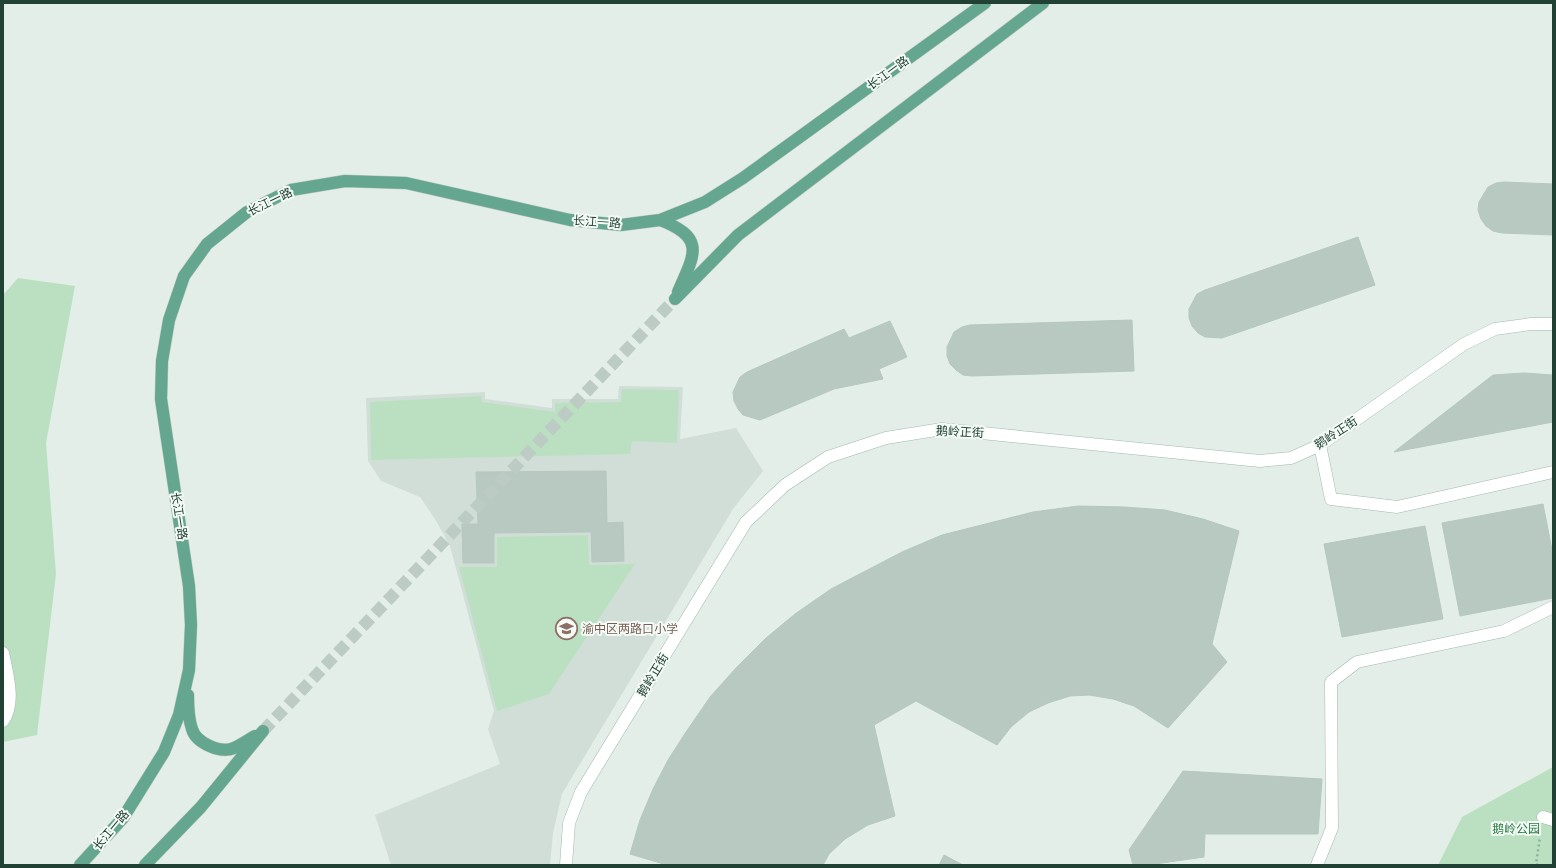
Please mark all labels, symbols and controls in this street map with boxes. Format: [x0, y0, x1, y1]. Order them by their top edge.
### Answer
street label: 长江一路 [864, 53, 912, 93]
street label: 长江一路 [245, 185, 295, 219]
street label: 长江一路 [573, 213, 621, 231]
street label: 鹅岭正街 [1312, 414, 1360, 452]
street label: 鹅岭正街 [936, 424, 984, 440]
street label: 长江一路 [168, 491, 190, 541]
school or university icon: 渝中区两路口小学 [553, 616, 579, 642]
place label: 渝中区两路口小学 [582, 622, 678, 636]
street label: 鹅岭正街 [635, 651, 671, 699]
street label: 长江一路 [90, 807, 132, 853]
park label: 鹅岭公园 [1492, 822, 1540, 836]

